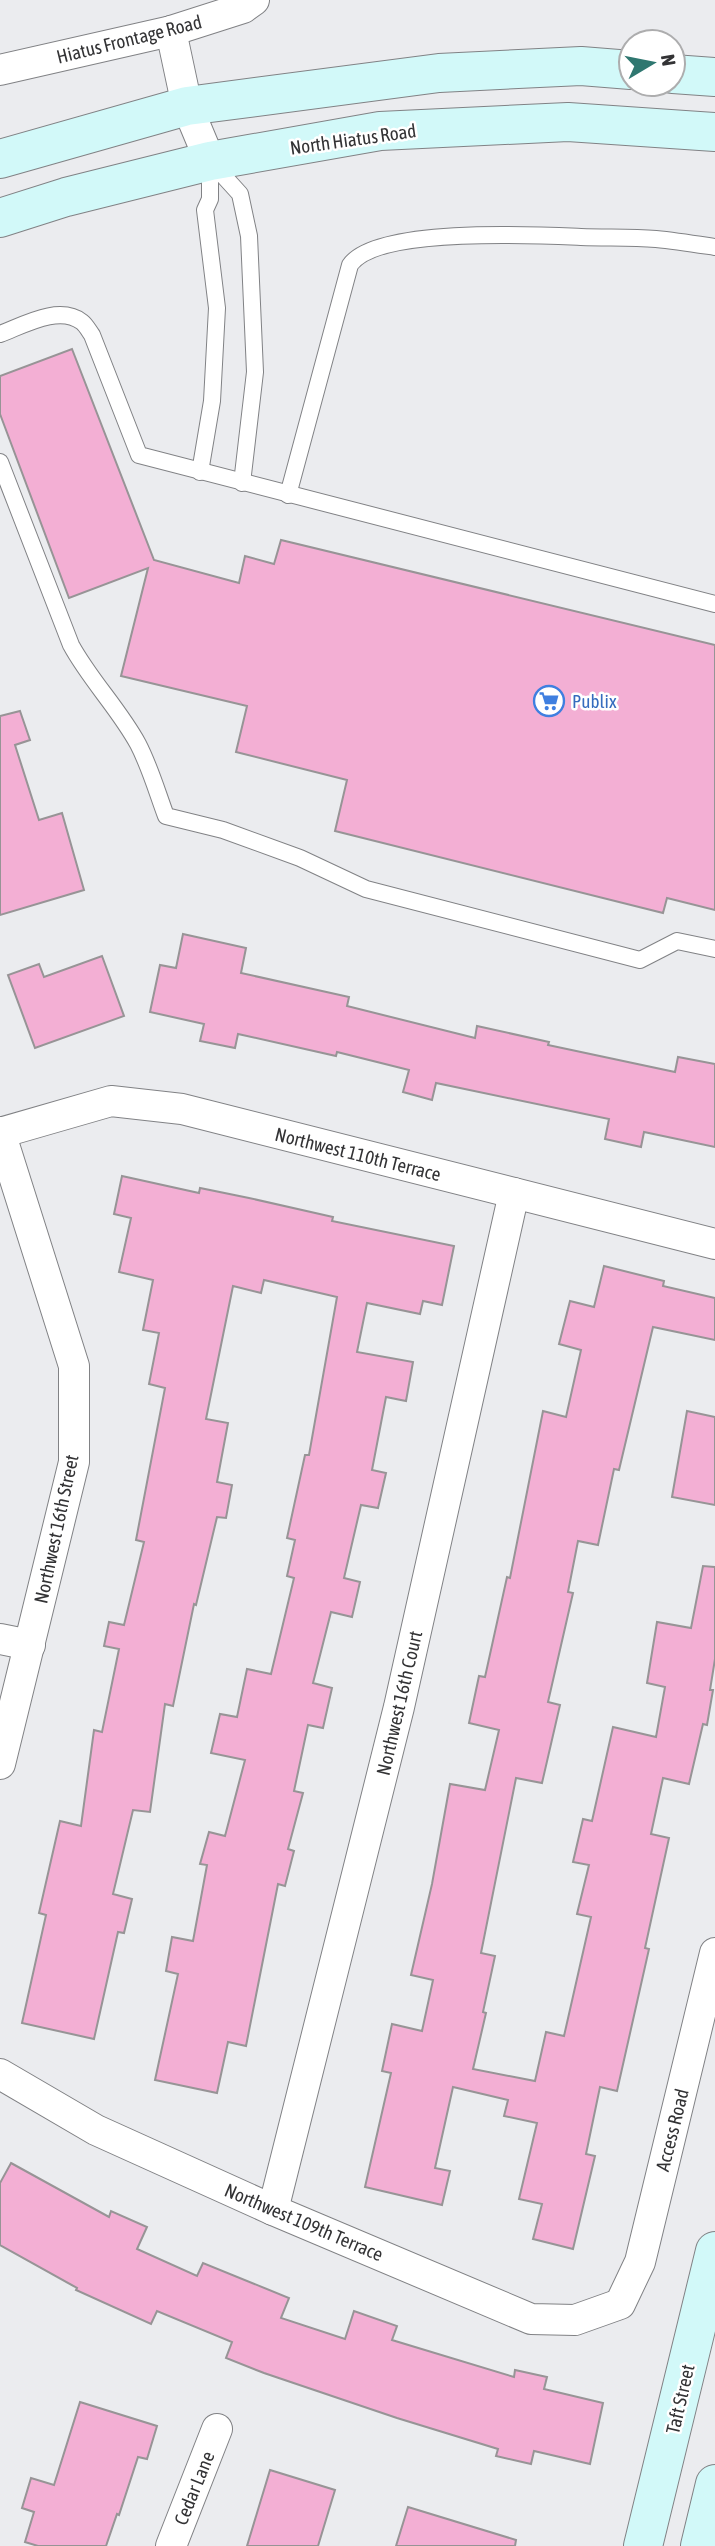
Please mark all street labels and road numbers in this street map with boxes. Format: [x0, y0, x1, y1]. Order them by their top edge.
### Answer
street label: Hiatus Frontage Road [54, 10, 204, 68]
street label: North Hiatus Road [288, 119, 418, 159]
street label: Northwest 110th Terrace [273, 1123, 443, 1185]
street label: Northwest 16th Street [29, 1453, 83, 1605]
street label: Northwest 16th Court [372, 1629, 426, 1777]
street label: Access Road [651, 2086, 693, 2174]
street label: Northwest 109th Terrace [221, 2179, 387, 2265]
street label: Taft Street [661, 2362, 699, 2436]
street label: Cedar Lane [169, 2448, 219, 2528]

